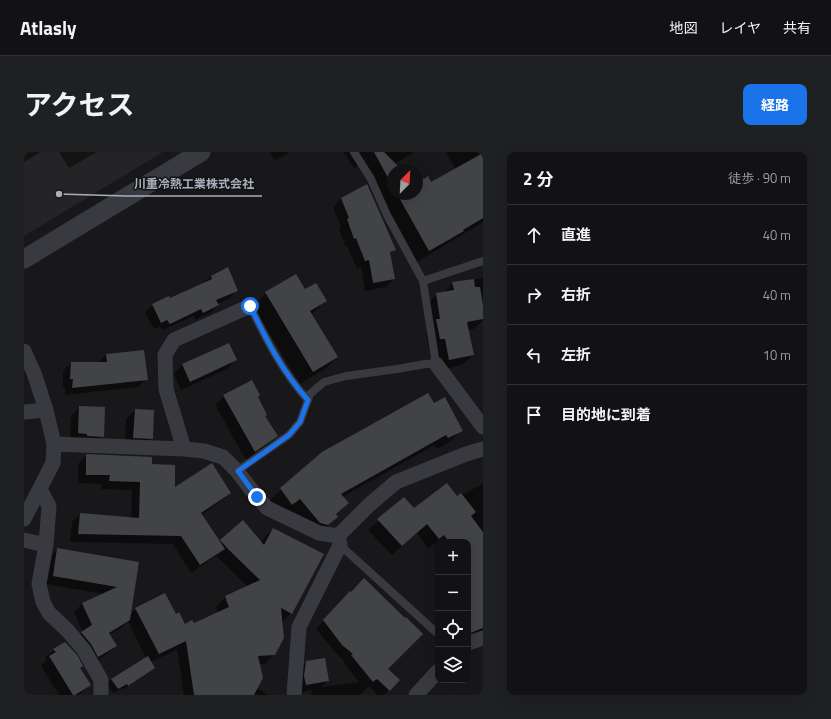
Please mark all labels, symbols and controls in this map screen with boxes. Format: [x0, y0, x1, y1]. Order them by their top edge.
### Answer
text: Atlasly [20, 13, 77, 42]
text: 地図 [669, 17, 697, 38]
text: レイヤ [719, 17, 761, 38]
text: 共有 [783, 17, 811, 38]
text: アクセス [24, 83, 135, 126]
button: 経路 [743, 84, 807, 125]
north arrow [387, 164, 423, 200]
text: 2 分 [523, 166, 553, 192]
text: 徒歩 · 90 m [728, 168, 791, 188]
callout: 川重冷熱工業株式会社 [126, 172, 262, 196]
text: 川重冷熱工業株式会社 [134, 174, 254, 193]
text: 直進 [561, 223, 591, 246]
icon: ahead [523, 224, 545, 246]
text: 40 m [763, 225, 791, 245]
text: 右折 [561, 283, 591, 306]
icon: right [523, 284, 545, 306]
text: 40 m [763, 285, 791, 305]
route start [241, 297, 259, 315]
text: 左折 [561, 343, 591, 366]
icon: left [523, 344, 545, 366]
text: 10 m [763, 345, 791, 365]
text: 目的地に到着 [561, 403, 651, 426]
icon: arrive [523, 404, 545, 426]
route end [248, 488, 266, 506]
map controls [435, 539, 471, 683]
button: + [435, 539, 471, 575]
button: − [435, 575, 471, 611]
button: locate [435, 611, 471, 647]
button: layers [435, 647, 471, 683]

